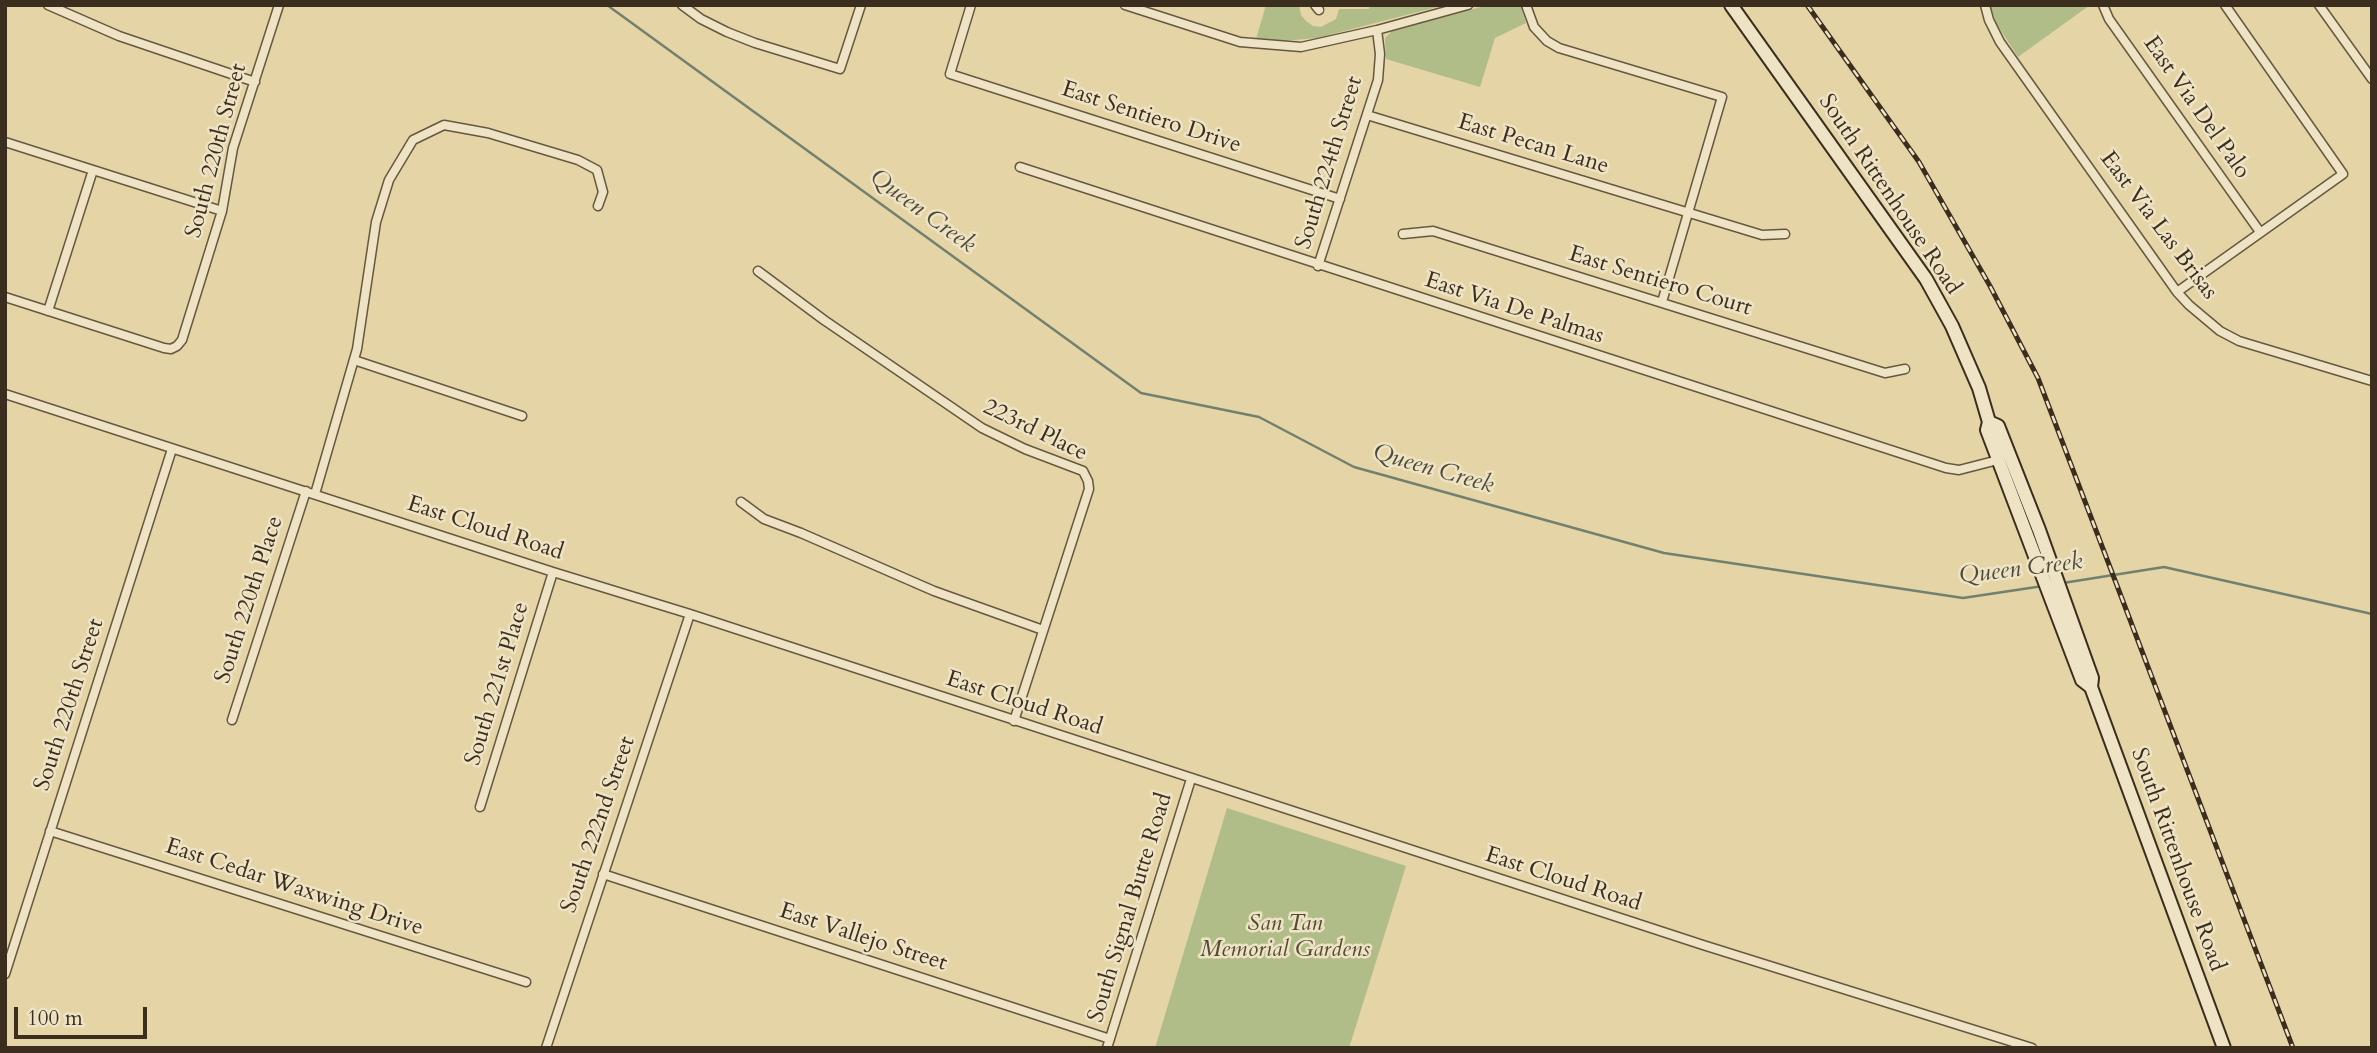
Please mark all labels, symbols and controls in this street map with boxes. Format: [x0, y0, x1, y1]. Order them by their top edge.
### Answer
street label: East Via Del Palo [2137, 31, 2255, 185]
street label: South 220th Street [180, 61, 254, 241]
street label: South 224th Street [1291, 73, 1369, 253]
street label: East Sentiero Drive [1058, 76, 1244, 160]
street label: South Rittenhouse Road [1812, 90, 1966, 300]
street label: East Pecan Lane [1454, 109, 1612, 181]
street label: East Via Las Brisas [2093, 146, 2223, 306]
water label: Queen Creek [863, 164, 981, 260]
street label: East Sentiero Court [1565, 241, 1755, 323]
street label: East Via De Palmas [1421, 267, 1607, 351]
street label: 223rd Place [978, 394, 1092, 468]
water label: Queen Creek [1369, 439, 1497, 501]
street label: East Cloud Road [403, 491, 567, 567]
street label: South 220th Place [210, 513, 290, 687]
water label: Queen Creek [1958, 548, 2084, 592]
street label: South 221st Place [460, 599, 536, 769]
street label: South 220th Street [29, 615, 111, 795]
street label: East Cloud Road [942, 666, 1106, 742]
street label: South 222nd Street [556, 733, 642, 917]
street label: South Rittenhouse Road [2124, 745, 2230, 975]
street label: South Signal Butte Road [1083, 790, 1179, 1026]
street label: East Cedar Waxwing Drive [162, 833, 426, 943]
street label: East Cloud Road [1481, 842, 1645, 918]
street label: East Vallejo Street [776, 898, 950, 978]
park label: San Tan Memorial Gardens [1200, 911, 1370, 965]
scale bar [18, 993, 150, 1038]
text: 100 m [27, 1004, 83, 1033]

